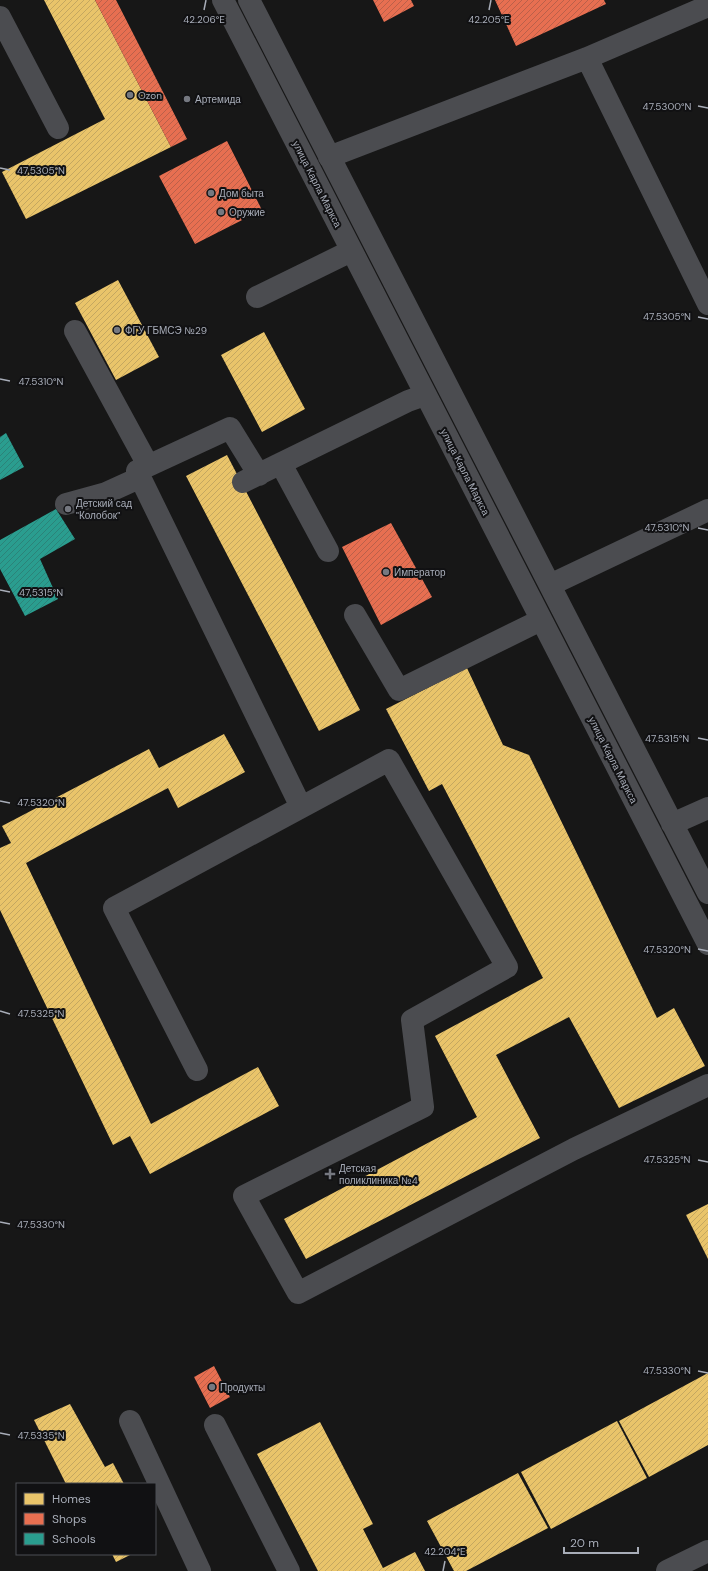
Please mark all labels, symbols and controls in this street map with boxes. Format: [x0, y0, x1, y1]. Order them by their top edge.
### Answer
text: 42.206°E [183, 13, 225, 26]
text: 42.205°E [468, 13, 510, 26]
place label: Ozon [138, 89, 162, 102]
marker: Ozon [125, 90, 135, 100]
place label: Артемида [195, 93, 241, 106]
marker: Артемида [182, 94, 192, 104]
text: 47.5300°N [643, 100, 691, 113]
street label: улица Карла Маркса [290, 139, 345, 230]
text: 47.5305°N [17, 164, 65, 177]
place label: Дом быта [219, 187, 264, 200]
marker: Дом быта [206, 188, 216, 198]
place label: Оружие [229, 206, 266, 219]
marker: Оружие [216, 207, 226, 217]
text: 47.5305°N [643, 310, 691, 323]
place label: ФГУ ГБМСЭ №29 [125, 324, 207, 337]
marker: ФГУ ГБМСЭ №29 [112, 325, 122, 335]
text: 47.5310°N [19, 375, 64, 388]
street label: улица Карла Маркса [438, 427, 493, 518]
place label: Детский сад "Колобок" [76, 497, 132, 522]
marker: Детский сад "Колобок" [63, 504, 73, 514]
text: 47.5310°N [645, 521, 690, 534]
place label: Император [394, 566, 446, 579]
marker: Император [381, 567, 391, 577]
text: 47.5315°N [19, 586, 63, 599]
street label: улица Карла Маркса [586, 715, 641, 806]
text: 47.5315°N [645, 732, 689, 745]
text: 47.5320°N [17, 796, 65, 809]
text: 47.5320°N [643, 943, 691, 956]
text: 47.5325°N [18, 1007, 65, 1020]
text: 47.5325°N [644, 1153, 691, 1166]
place label: Детская поликлиника №4 [339, 1162, 418, 1187]
marker: Детская поликлиника №4 [324, 1168, 336, 1180]
text: 47.5330°N [17, 1218, 65, 1231]
text: 47.5330°N [643, 1364, 691, 1377]
place label: Продукты [220, 1381, 265, 1394]
marker: Продукты [207, 1382, 217, 1392]
text: 47.5335°N [17, 1429, 65, 1442]
legend [16, 1483, 156, 1555]
text: Homes [52, 1491, 91, 1507]
text: Shops [52, 1511, 87, 1527]
scale bar [564, 1529, 638, 1555]
text: Schools [52, 1531, 96, 1547]
text: 20 m [570, 1535, 599, 1551]
text: 42.204°E [424, 1545, 466, 1558]

